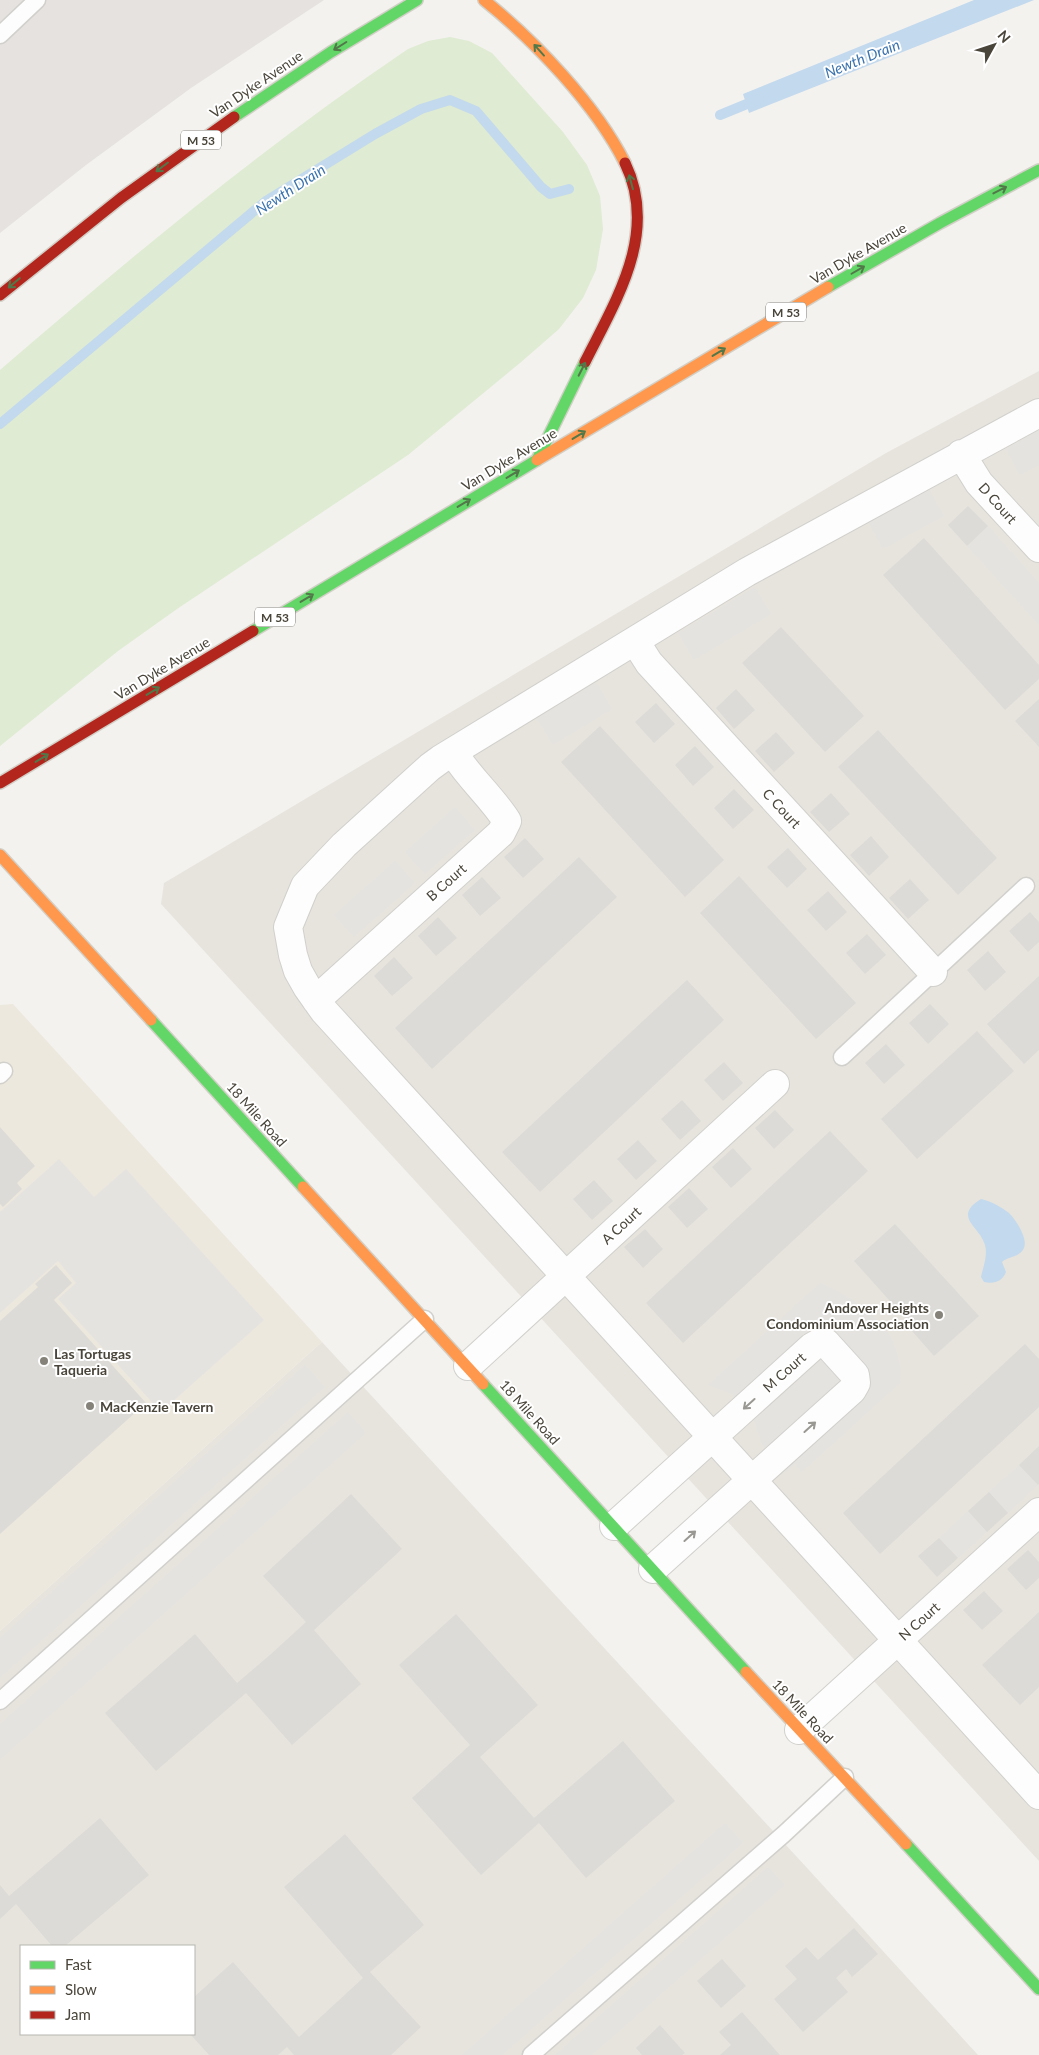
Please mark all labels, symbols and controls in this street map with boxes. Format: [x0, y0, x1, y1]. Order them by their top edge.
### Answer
north arrow [969, 20, 1019, 70]
text: N [994, 27, 1014, 46]
water label: Newth Drain [822, 35, 902, 81]
one-way arrow [333, 41, 347, 51]
one-way arrow [533, 44, 545, 57]
street label: Van Dyke Avenue [206, 47, 306, 121]
road number: M 53 [181, 130, 221, 150]
water label: Newth Drain [252, 160, 328, 218]
one-way arrow [156, 162, 169, 173]
one-way arrow [626, 174, 636, 190]
one-way arrow [992, 185, 1007, 194]
street label: Van Dyke Avenue [807, 219, 909, 287]
one-way arrow [851, 264, 865, 274]
one-way arrow [8, 277, 21, 288]
road number: M 53 [766, 302, 806, 322]
one-way arrow [711, 347, 725, 357]
one-way arrow [577, 362, 587, 377]
street label: Van Dyke Avenue [458, 424, 560, 494]
one-way arrow [571, 430, 586, 440]
one-way arrow [505, 469, 519, 479]
street label: D Court [975, 479, 1021, 527]
one-way arrow [457, 498, 471, 508]
one-way arrow [299, 593, 313, 603]
road number: M 53 [255, 608, 295, 626]
street label: Van Dyke Avenue [111, 633, 213, 703]
one-way arrow [145, 686, 159, 696]
one-way arrow [34, 752, 48, 762]
street label: C Court [759, 785, 805, 831]
street label: B Court [423, 860, 469, 904]
street label: 18 Mile Road [223, 1078, 291, 1150]
street label: A Court [598, 1203, 644, 1247]
place label: Andover Heights Condominium Association [766, 1299, 929, 1332]
marker: Andover Heights Condominium Association [933, 1309, 945, 1321]
place label: Las Tortugas Taqueria [54, 1345, 131, 1378]
street label: M Court [759, 1348, 809, 1396]
marker: Las Tortugas Taqueria [38, 1355, 50, 1367]
street label: 18 Mile Road [496, 1376, 564, 1448]
place label: MacKenzie Tavern [100, 1398, 213, 1415]
one-way arrow [742, 1398, 755, 1410]
marker: MacKenzie Tavern [84, 1400, 96, 1412]
one-way arrow [804, 1422, 817, 1433]
one-way arrow [683, 1530, 696, 1542]
street label: N Court [895, 1598, 943, 1644]
street label: 18 Mile Road [769, 1675, 837, 1747]
legend [20, 1945, 195, 2035]
text: Fast [65, 1955, 92, 1973]
text: Slow [65, 1980, 97, 1998]
text: Jam [65, 2005, 91, 2023]

